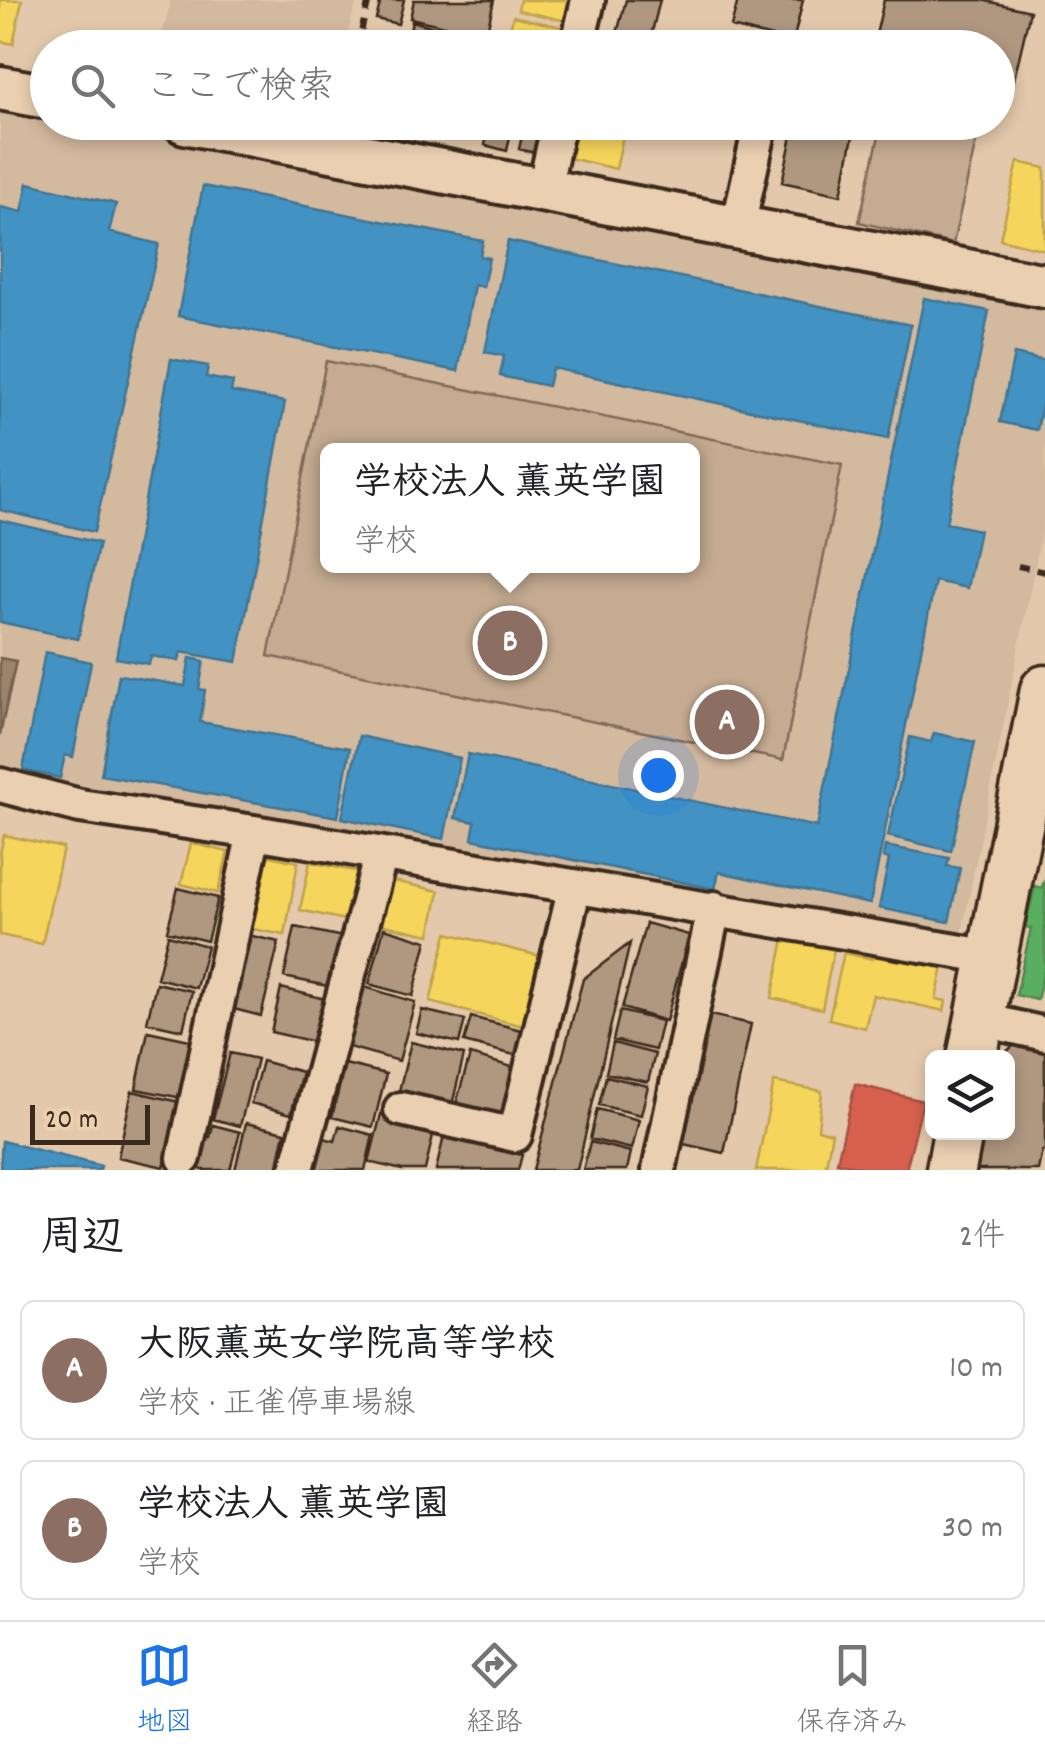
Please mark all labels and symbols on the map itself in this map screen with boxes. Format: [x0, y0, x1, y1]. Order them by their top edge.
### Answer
pin: B [478, 606, 542, 680]
pin: A [694, 684, 760, 760]
your location [633, 750, 684, 801]
scale bar [30, 1100, 150, 1144]

